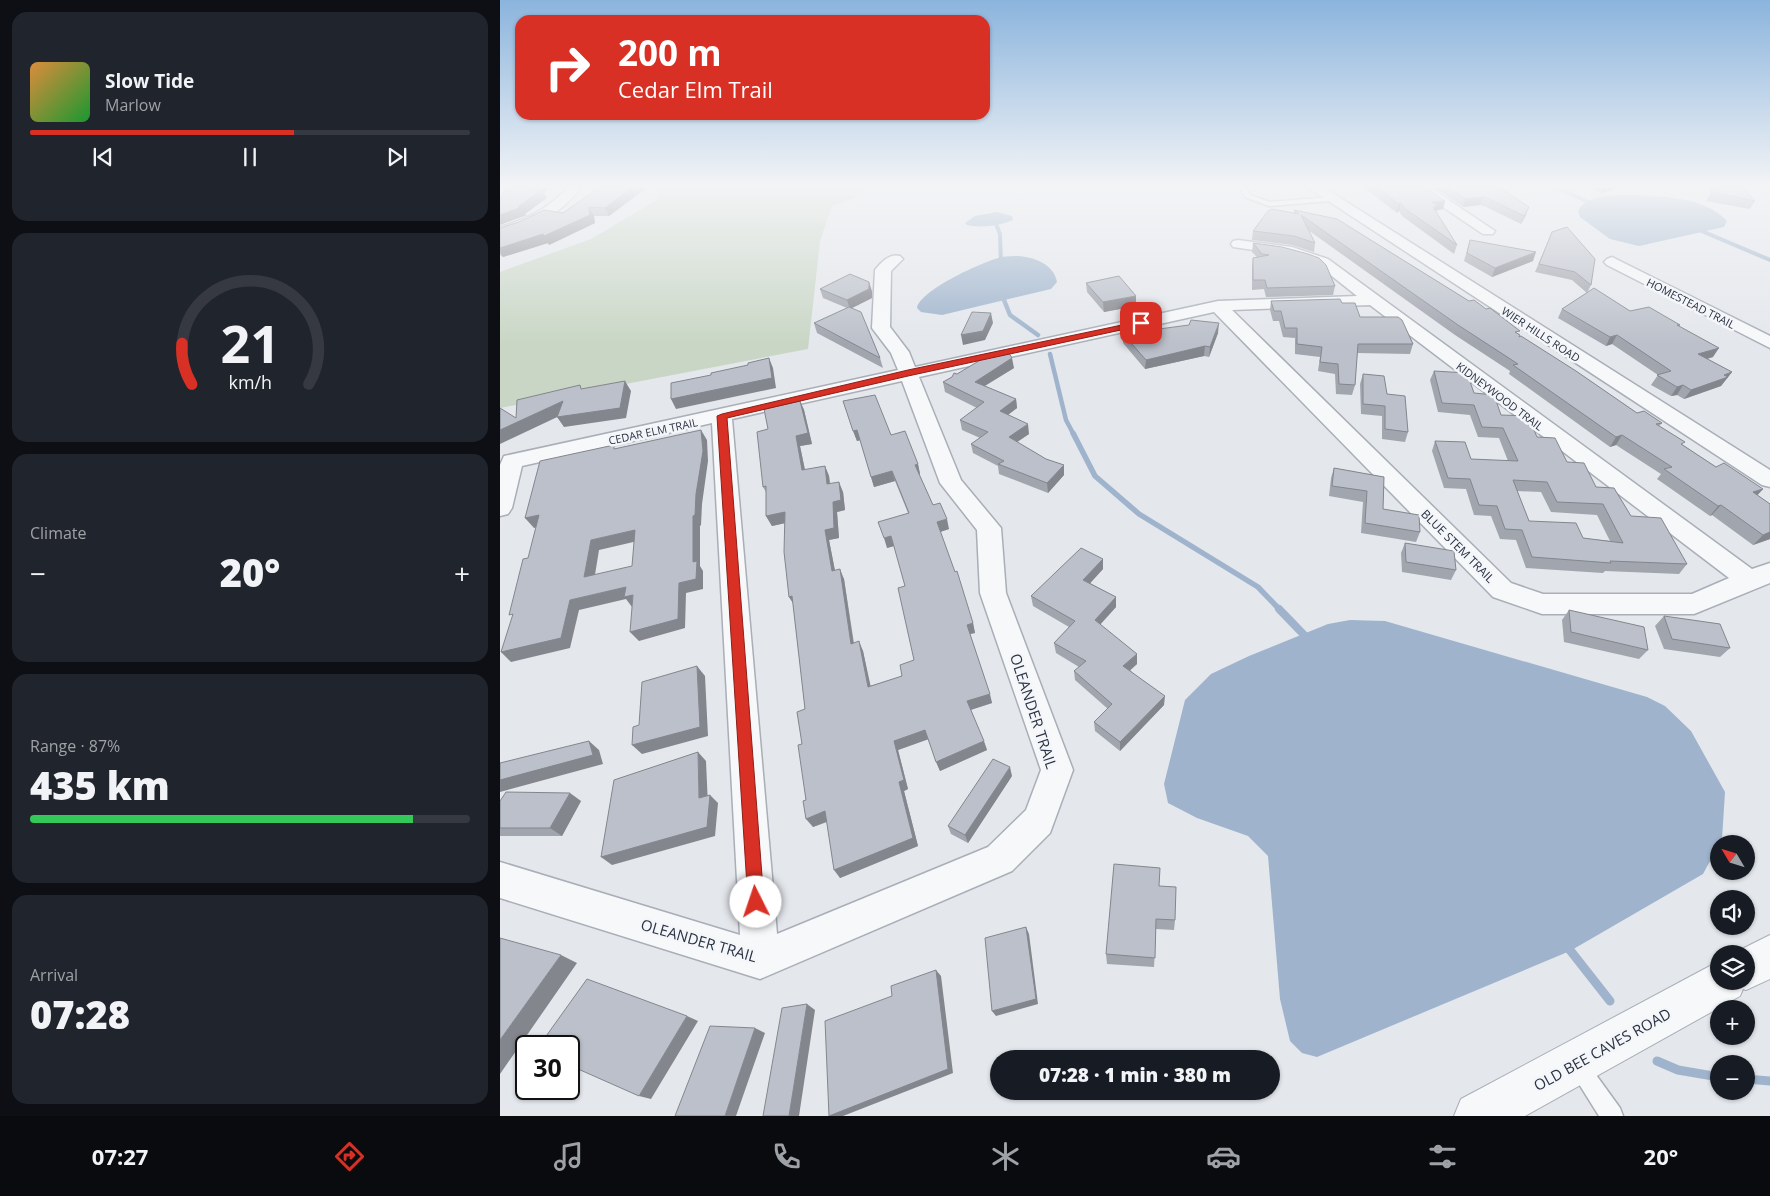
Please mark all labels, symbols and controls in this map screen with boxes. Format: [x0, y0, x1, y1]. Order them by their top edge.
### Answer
text: 200 m [618, 29, 722, 76]
icon: right [535, 35, 600, 100]
text: Slow Tide [105, 68, 194, 94]
text: Cedar Elm Trail [618, 74, 773, 104]
text: Marlow [105, 94, 161, 116]
icon: previous [89, 143, 117, 171]
icon: pause [236, 143, 264, 171]
icon: next [383, 143, 411, 171]
street label: HOMESTEAD TRAIL [1644, 274, 1738, 332]
pin [1120, 302, 1162, 344]
street label: WIER HILLS ROAD [1499, 303, 1583, 365]
text: 21 [220, 307, 280, 378]
icon: arrive [1127, 309, 1155, 337]
street label: KIDNEYWOOD TRAIL [1454, 358, 1547, 434]
text: km/h [228, 370, 272, 394]
street label: CEDAR ELM TRAIL [607, 414, 699, 448]
street label: BLUE STEM TRAIL [1418, 506, 1498, 586]
text: Climate [30, 522, 87, 544]
text: 20° [220, 546, 280, 598]
text: − [30, 554, 46, 592]
text: + [454, 554, 470, 592]
street label: OLEANDER TRAIL [1006, 651, 1062, 771]
text: Range · 87% [30, 735, 120, 757]
text: 435 km [30, 759, 170, 811]
north arrow [1710, 835, 1755, 880]
map controls [1710, 835, 1755, 1100]
position arrow [729, 875, 781, 927]
button: sound [1710, 890, 1755, 935]
street label: OLEANDER TRAIL [639, 914, 760, 966]
button: layers [1710, 945, 1755, 990]
text: Arrival [30, 964, 78, 986]
text: 07:28 [30, 988, 130, 1040]
button: + [1710, 1000, 1755, 1045]
street label: OLD BEE CAVES ROAD [1530, 1003, 1674, 1095]
speed limit sign: 30 [515, 1035, 580, 1100]
button: − [1710, 1055, 1755, 1100]
text: 07:28 · 1 min · 380 m [1039, 1062, 1231, 1088]
icon: directions [332, 1139, 367, 1174]
icon: music [551, 1139, 586, 1174]
icon: phone [769, 1139, 804, 1174]
icon: climate [988, 1139, 1023, 1174]
icon: car [1206, 1139, 1241, 1174]
icon: filters [1425, 1139, 1460, 1174]
text: 07:27 [92, 1141, 148, 1171]
text: 20° [1644, 1141, 1678, 1171]

